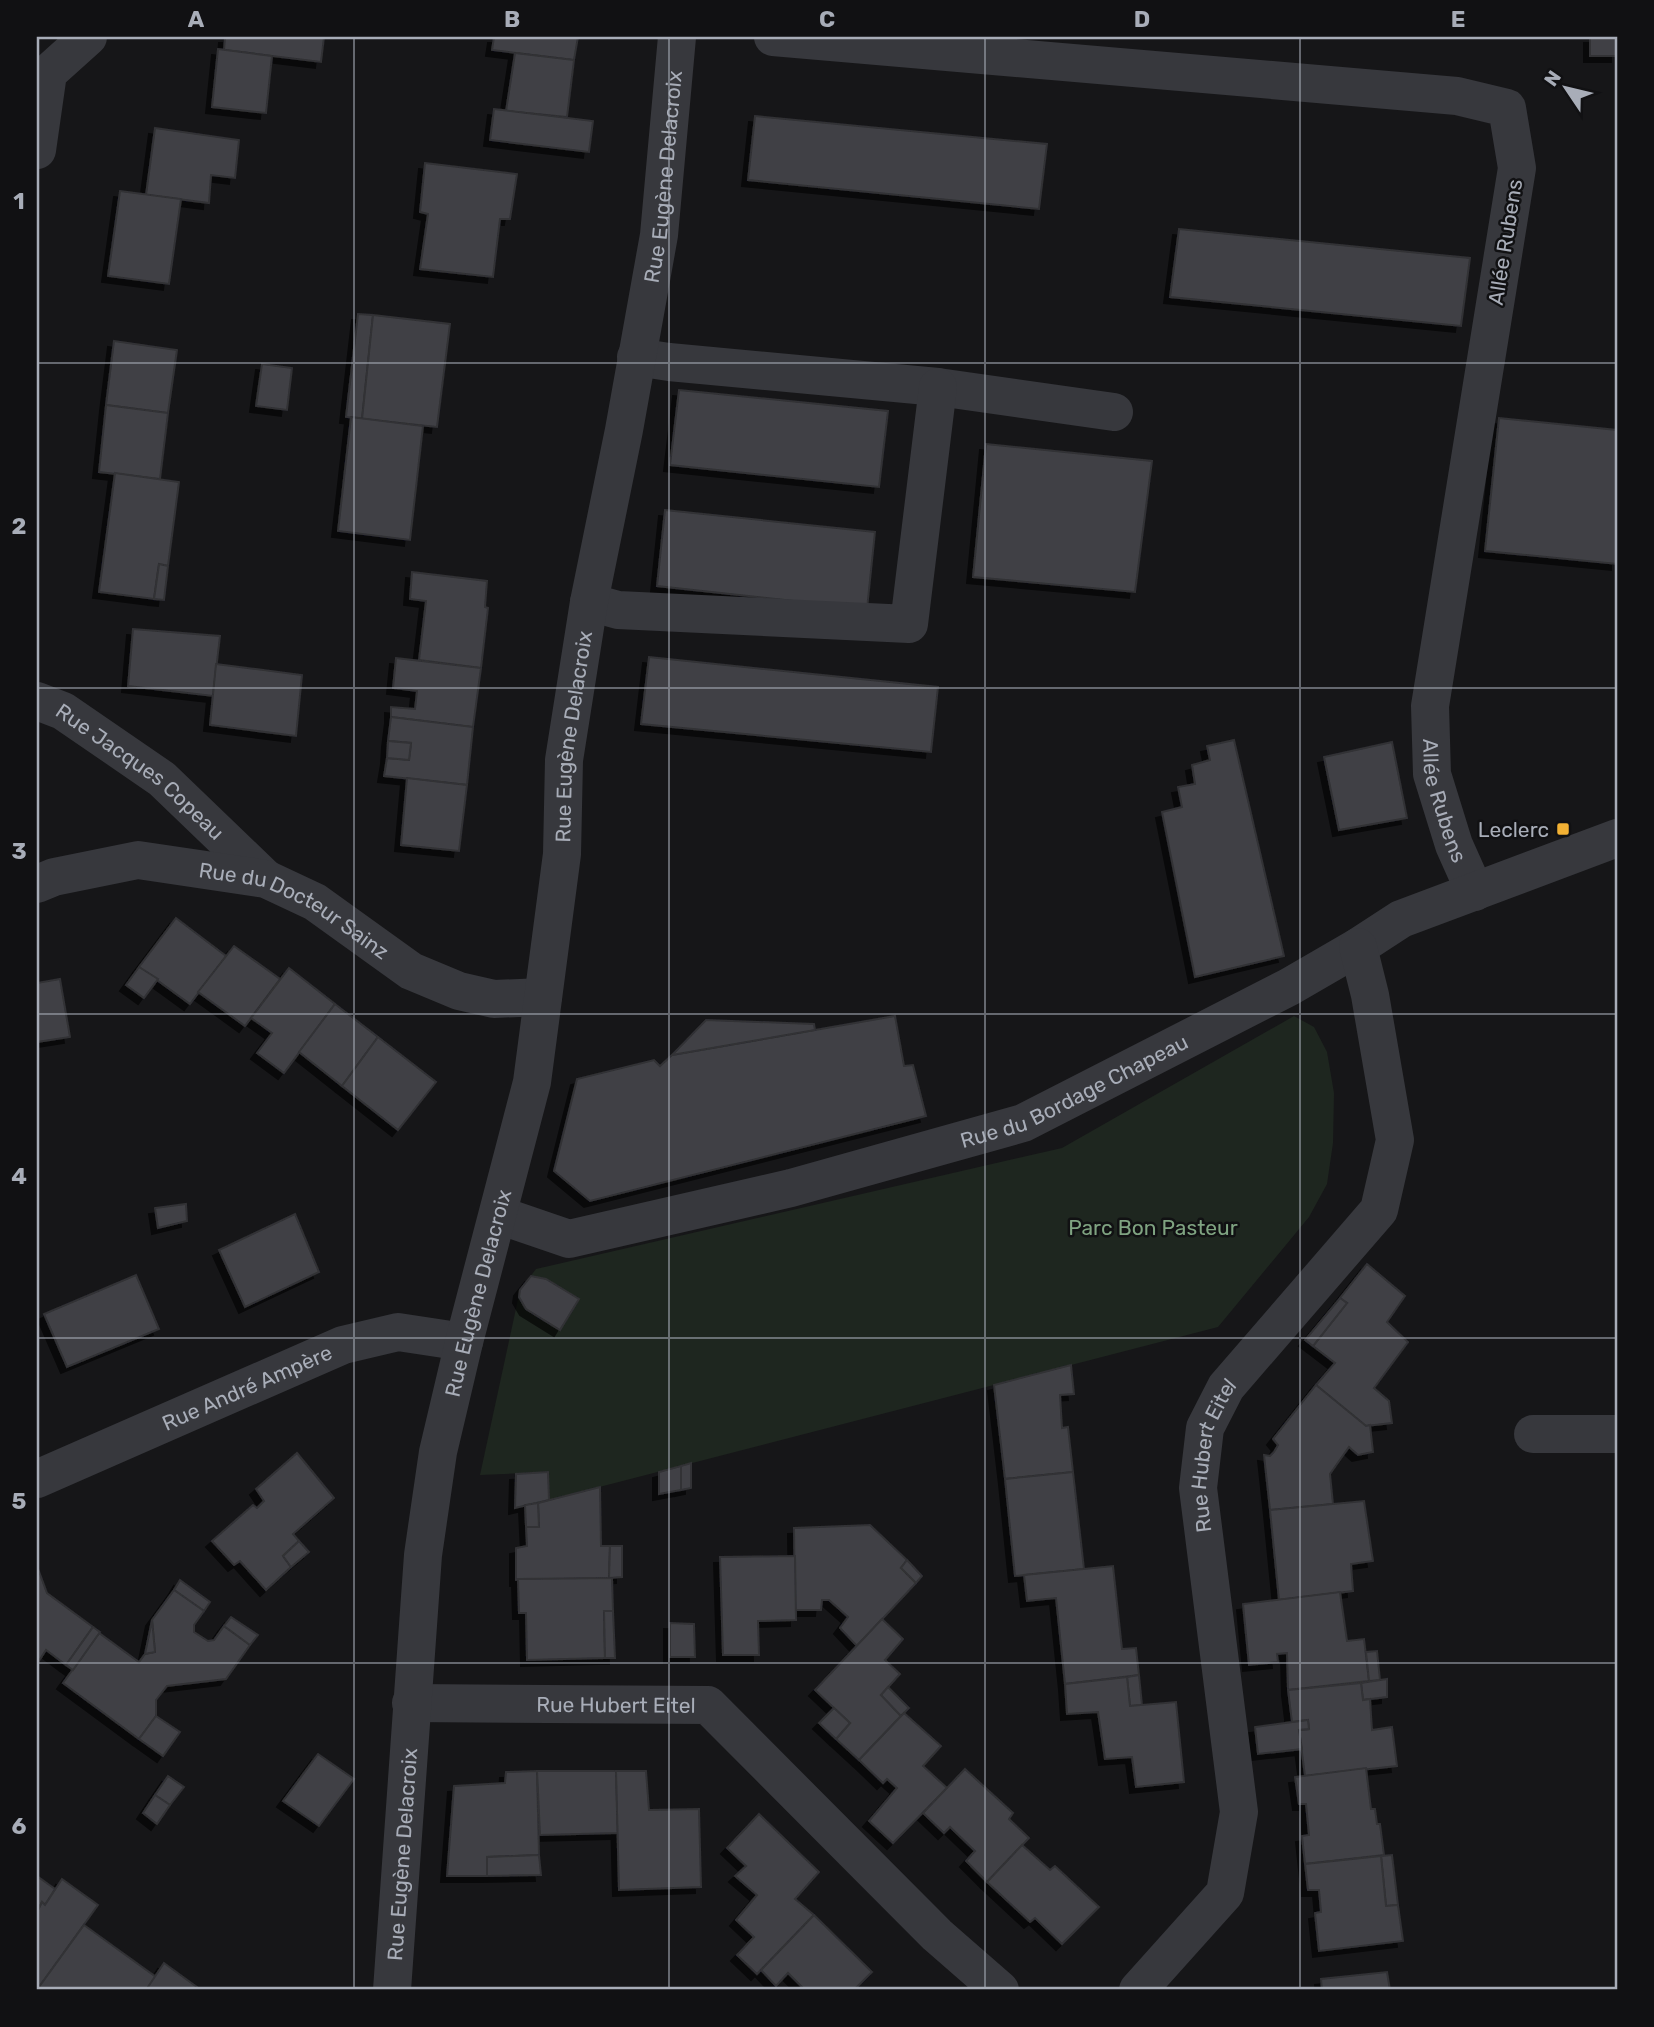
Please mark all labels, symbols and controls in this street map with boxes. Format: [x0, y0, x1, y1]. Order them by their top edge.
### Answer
text: A [188, 5, 205, 33]
text: B [504, 5, 520, 33]
text: C [819, 5, 835, 33]
text: D [1134, 5, 1150, 33]
text: E [1451, 5, 1465, 33]
north arrow [1532, 52, 1602, 122]
text: N [1539, 66, 1566, 91]
street label: Rue Eugène Delacroix [638, 69, 686, 285]
street label: Allée Rubens [1483, 177, 1527, 307]
text: 1 [13, 187, 25, 215]
text: 2 [12, 512, 26, 540]
street label: Rue Eugène Delacroix [550, 629, 597, 843]
street label: Rue Jacques Copeau [51, 698, 230, 845]
street label: Allée Rubens [1418, 738, 1473, 866]
place label: Leclerc [1478, 817, 1549, 842]
marker: Leclerc [1555, 821, 1571, 837]
text: 3 [11, 837, 27, 865]
street label: Rue du Docteur Sainz [197, 857, 394, 964]
street label: Rue du Bordage Chapeau [957, 1028, 1192, 1152]
text: 4 [11, 1162, 27, 1190]
street label: Rue Eugène Delacroix [439, 1186, 516, 1399]
park label: Parc Bon Pasteur [1068, 1215, 1238, 1240]
street label: Rue André Ampère [158, 1339, 336, 1435]
street label: Rue Hubert Eitel [1185, 1373, 1241, 1534]
text: 5 [12, 1487, 27, 1515]
street label: Rue Hubert Eitel [536, 1691, 696, 1717]
street label: Rue Eugène Delacroix [382, 1747, 422, 1962]
text: 6 [12, 1812, 27, 1840]

